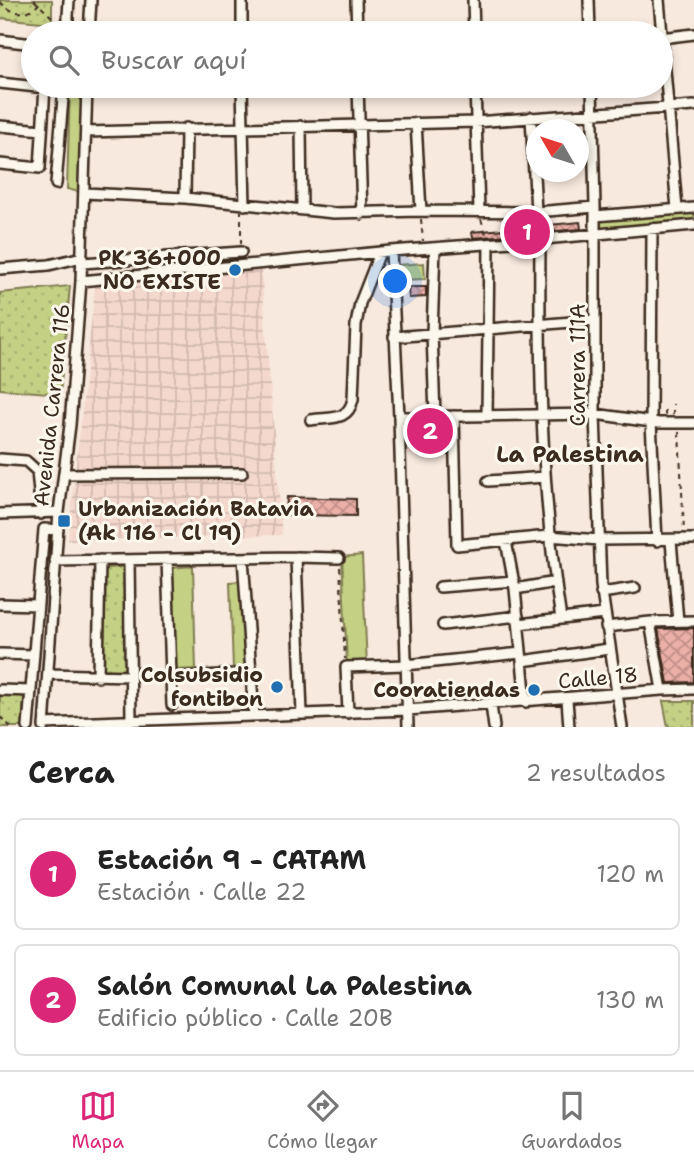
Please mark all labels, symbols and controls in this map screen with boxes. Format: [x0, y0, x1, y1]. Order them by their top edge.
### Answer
search box [21, 21, 673, 98]
icon: search [45, 41, 83, 79]
text: Buscar aquí [101, 42, 247, 77]
north arrow [526, 119, 589, 182]
pin: 1 [504, 206, 550, 258]
place label: PK 36+000 NO EXISTE [98, 244, 221, 296]
marker: PK 36+000 NO EXISTE [227, 262, 243, 278]
your location [378, 264, 412, 298]
street label: Avenida Carrera 116 [27, 302, 77, 508]
street label: Carrera 111A [564, 303, 592, 427]
pin: 2 [407, 405, 453, 457]
district label: La Palestina [496, 439, 644, 469]
place label: Urbanización Batavia (Ak 116 - Cl 19) [78, 495, 314, 547]
marker: Urbanización Batavia (Ak 116 - Cl 19) [56, 513, 72, 529]
place label: Colsubsidio fontibon [141, 661, 263, 713]
street label: Calle 18 [557, 661, 639, 695]
place label: Cooratiendas [373, 676, 520, 704]
marker: Colsubsidio fontibon [269, 679, 285, 695]
marker: Cooratiendas [526, 682, 542, 698]
text: Cerca [28, 752, 115, 793]
text: 2 resultados [526, 758, 666, 788]
text: Estación 9 - CATAM [97, 842, 366, 877]
text: 1 [48, 859, 58, 889]
text: 120 m [596, 859, 664, 889]
text: Estación · Calle 22 [97, 877, 306, 907]
text: Salón Comunal La Palestina [97, 968, 472, 1003]
text: 2 [45, 985, 61, 1015]
text: 130 m [596, 985, 664, 1015]
text: Edificio público · Calle 20B [97, 1003, 393, 1033]
tab: Mapa [72, 1087, 124, 1154]
tab: Cómo llegar [267, 1087, 378, 1154]
tab: Guardados [521, 1087, 622, 1154]

